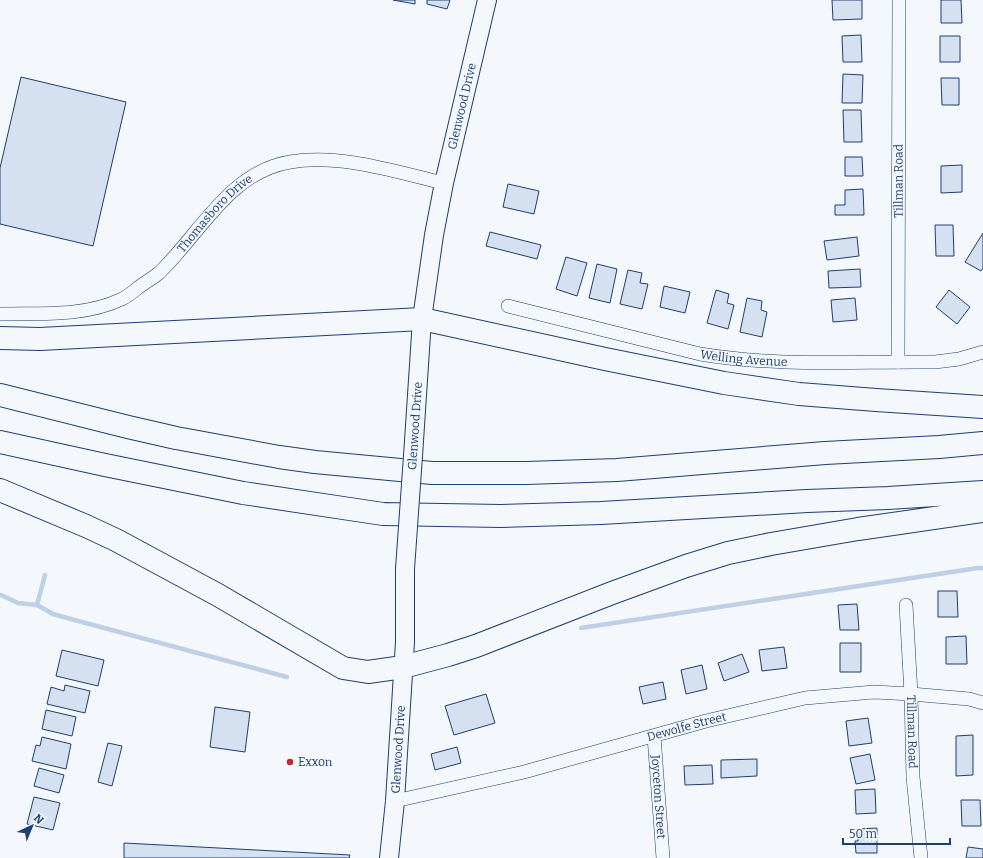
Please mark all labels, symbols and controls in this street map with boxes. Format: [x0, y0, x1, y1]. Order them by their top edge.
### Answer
street label: Glenwood Drive [445, 62, 479, 151]
street label: Tillman Road [891, 144, 906, 218]
street label: Thomasboro Drive [174, 171, 255, 255]
street label: Welling Avenue [699, 347, 788, 369]
street label: Glenwood Drive [405, 381, 425, 471]
street label: Tillman Road [904, 695, 920, 769]
street label: Glenwood Drive [388, 705, 408, 794]
street label: Dewolfe Street [645, 709, 728, 744]
street label: Joyceton Street [648, 753, 669, 840]
place label: Exxon [298, 755, 333, 769]
marker: Exxon [285, 757, 295, 767]
north arrow [12, 806, 52, 846]
text: N [31, 812, 47, 827]
scale bar [843, 820, 950, 846]
text: 50 m [849, 827, 878, 841]

